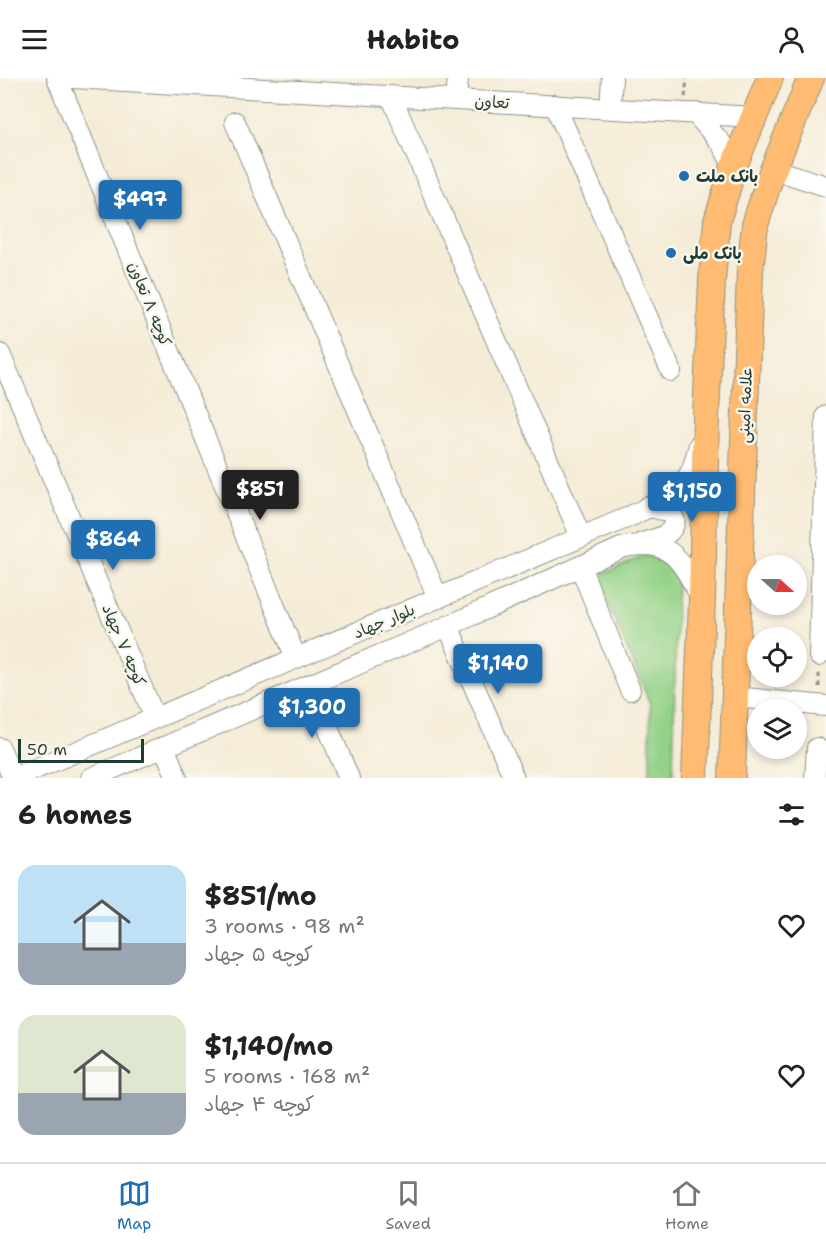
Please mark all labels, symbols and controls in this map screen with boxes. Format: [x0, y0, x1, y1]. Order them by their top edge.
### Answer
text: Habito [366, 21, 460, 58]
icon: menu [18, 23, 51, 56]
icon: person [775, 23, 808, 56]
street label: تعاون [474, 91, 510, 113]
place label: بانک ملت [696, 166, 758, 187]
marker: بانک ملت [677, 169, 691, 183]
pin: $497 [104, 180, 176, 231]
text: $497 [113, 186, 167, 212]
place label: بانک ملی [683, 243, 742, 264]
marker: بانک ملی [664, 246, 678, 260]
street label: کوچه ۸ تعاون [123, 258, 177, 350]
street label: علامه امینی [733, 366, 757, 444]
pin: $851 [224, 470, 296, 521]
pin: $1,150 [643, 472, 741, 523]
text: $851 [236, 476, 284, 502]
text: $1,150 [662, 478, 722, 504]
pin: $864 [77, 520, 149, 571]
text: $864 [85, 526, 141, 552]
north arrow [747, 555, 807, 615]
map controls [747, 555, 807, 759]
street label: بلوار جهاد [350, 599, 418, 643]
street label: کوچه ۷ جهاد [97, 601, 151, 689]
button: locate [747, 627, 807, 687]
pin: $1,140 [449, 644, 547, 695]
text: $1,140 [467, 650, 529, 676]
pin: $1,300 [263, 688, 361, 739]
text: $1,300 [278, 694, 346, 720]
button: layers [747, 699, 807, 759]
scale bar [18, 736, 144, 764]
text: 50 m [27, 739, 67, 760]
text: 6 homes [18, 797, 132, 832]
icon: filters [775, 798, 808, 831]
text: $851/mo [204, 878, 317, 913]
icon: home [66, 889, 138, 961]
icon: heart [775, 909, 808, 942]
text: 3 rooms · 98 m² [204, 913, 365, 939]
text: کوچه ۵ جهاد [204, 941, 313, 967]
text: $1,140/mo [204, 1028, 333, 1063]
icon: home [66, 1039, 138, 1111]
icon: heart [775, 1059, 808, 1092]
text: 5 rooms · 168 m² [204, 1063, 370, 1089]
text: کوچه ۴ جهاد [204, 1091, 314, 1117]
tab: Map [117, 1177, 151, 1234]
tab: Saved [385, 1177, 431, 1234]
tab: Home [665, 1177, 709, 1234]

